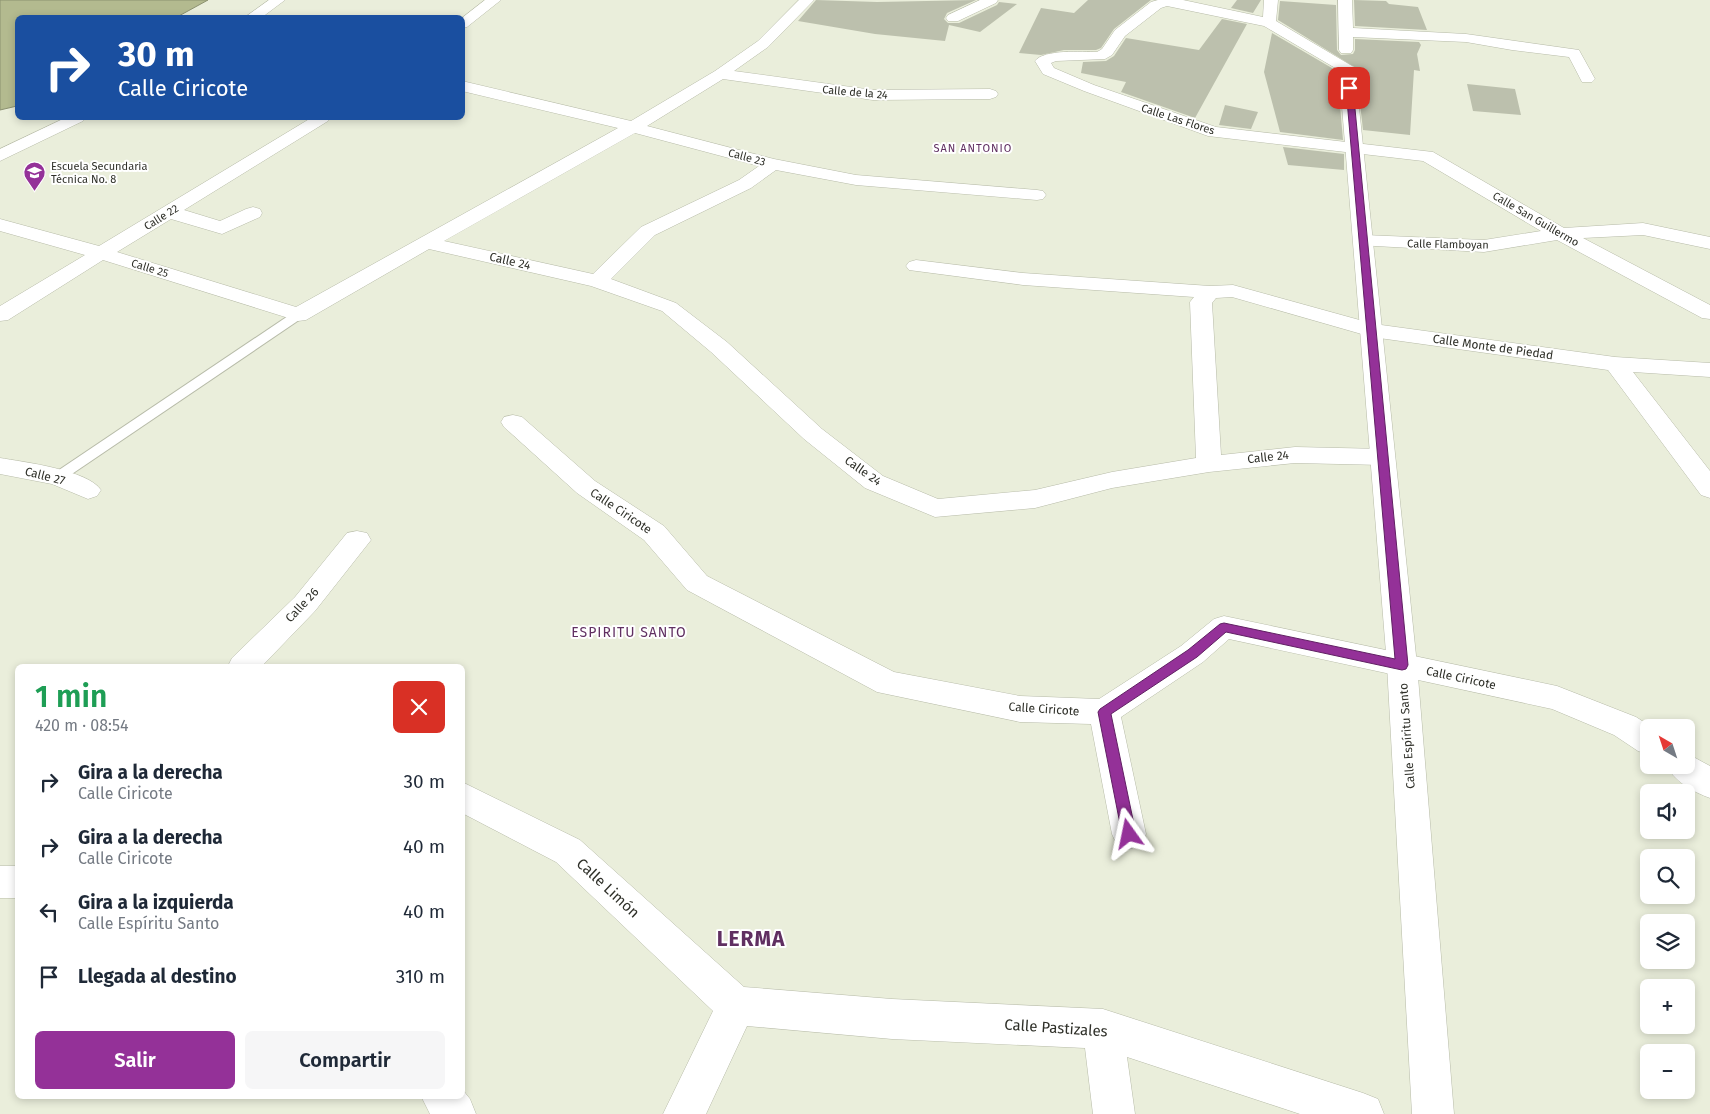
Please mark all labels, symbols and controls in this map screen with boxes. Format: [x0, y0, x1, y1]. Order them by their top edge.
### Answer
text: 30 m [118, 33, 195, 75]
icon: right [35, 35, 100, 100]
pin [1328, 67, 1370, 109]
icon: arrive [1335, 74, 1363, 102]
text: Calle Ciricote [118, 75, 248, 102]
street label: Calle de la 24 [822, 83, 888, 102]
street label: Calle Las Flores [1139, 101, 1216, 137]
district label: SAN ANTONIO [934, 142, 1012, 155]
street label: Calle 23 [727, 146, 767, 169]
school or university icon: Escuela Secundaria Técnica No. 8 [23, 160, 47, 191]
place label: Escuela Secundaria Técnica No. 8 [51, 160, 147, 186]
street label: Calle San Guillermo [1490, 189, 1581, 249]
street label: Calle 22 [142, 202, 181, 233]
street label: Calle Flamboyan [1407, 237, 1489, 252]
street label: Calle 24 [488, 249, 532, 273]
street label: Calle 25 [130, 257, 170, 280]
street label: Calle Monte de Piedad [1432, 332, 1554, 362]
street label: Calle 24 [1247, 448, 1290, 466]
street label: Calle 24 [842, 453, 885, 489]
street label: Calle 27 [23, 464, 67, 488]
street label: Calle Ciricote [588, 485, 654, 537]
street label: Calle 26 [283, 585, 321, 625]
district label: ESPIRITU SANTO [571, 624, 687, 641]
street label: Calle Ciricote [1425, 664, 1497, 692]
text: 1 min [35, 679, 107, 715]
button: close [393, 681, 445, 733]
street label: Calle Espíritu Santo [1396, 683, 1418, 789]
street label: Calle Ciricote [1008, 700, 1080, 718]
text: 420 m · 08:54 [35, 716, 129, 735]
north arrow [1640, 719, 1695, 774]
map controls [1640, 719, 1695, 1099]
text: Gira a la derecha [78, 761, 223, 784]
icon: right [35, 768, 63, 796]
text: 30 m [404, 770, 445, 793]
text: Calle Ciricote [78, 784, 173, 803]
button: sound [1640, 784, 1695, 839]
position arrow [1102, 807, 1154, 859]
text: Gira a la derecha [78, 826, 223, 849]
icon: right [35, 833, 63, 861]
text: 40 m [403, 835, 445, 858]
text: Calle Ciricote [78, 849, 173, 868]
button: search [1640, 849, 1695, 904]
street label: Calle Limón [573, 854, 643, 922]
text: Gira a la izquierda [78, 891, 234, 914]
icon: left [35, 898, 63, 926]
text: 40 m [403, 900, 445, 923]
text: Calle Espíritu Santo [78, 914, 219, 933]
button: layers [1640, 914, 1695, 969]
district label: LERMA [717, 926, 785, 952]
icon: arrive [35, 963, 63, 991]
text: Llegada al destino [78, 965, 237, 988]
text: 310 m [396, 965, 445, 988]
button: + [1640, 979, 1695, 1034]
street label: Calle Pastizales [1004, 1015, 1108, 1041]
button: Salir [35, 1031, 235, 1089]
button: Compartir [245, 1031, 445, 1089]
button: − [1640, 1044, 1695, 1099]

